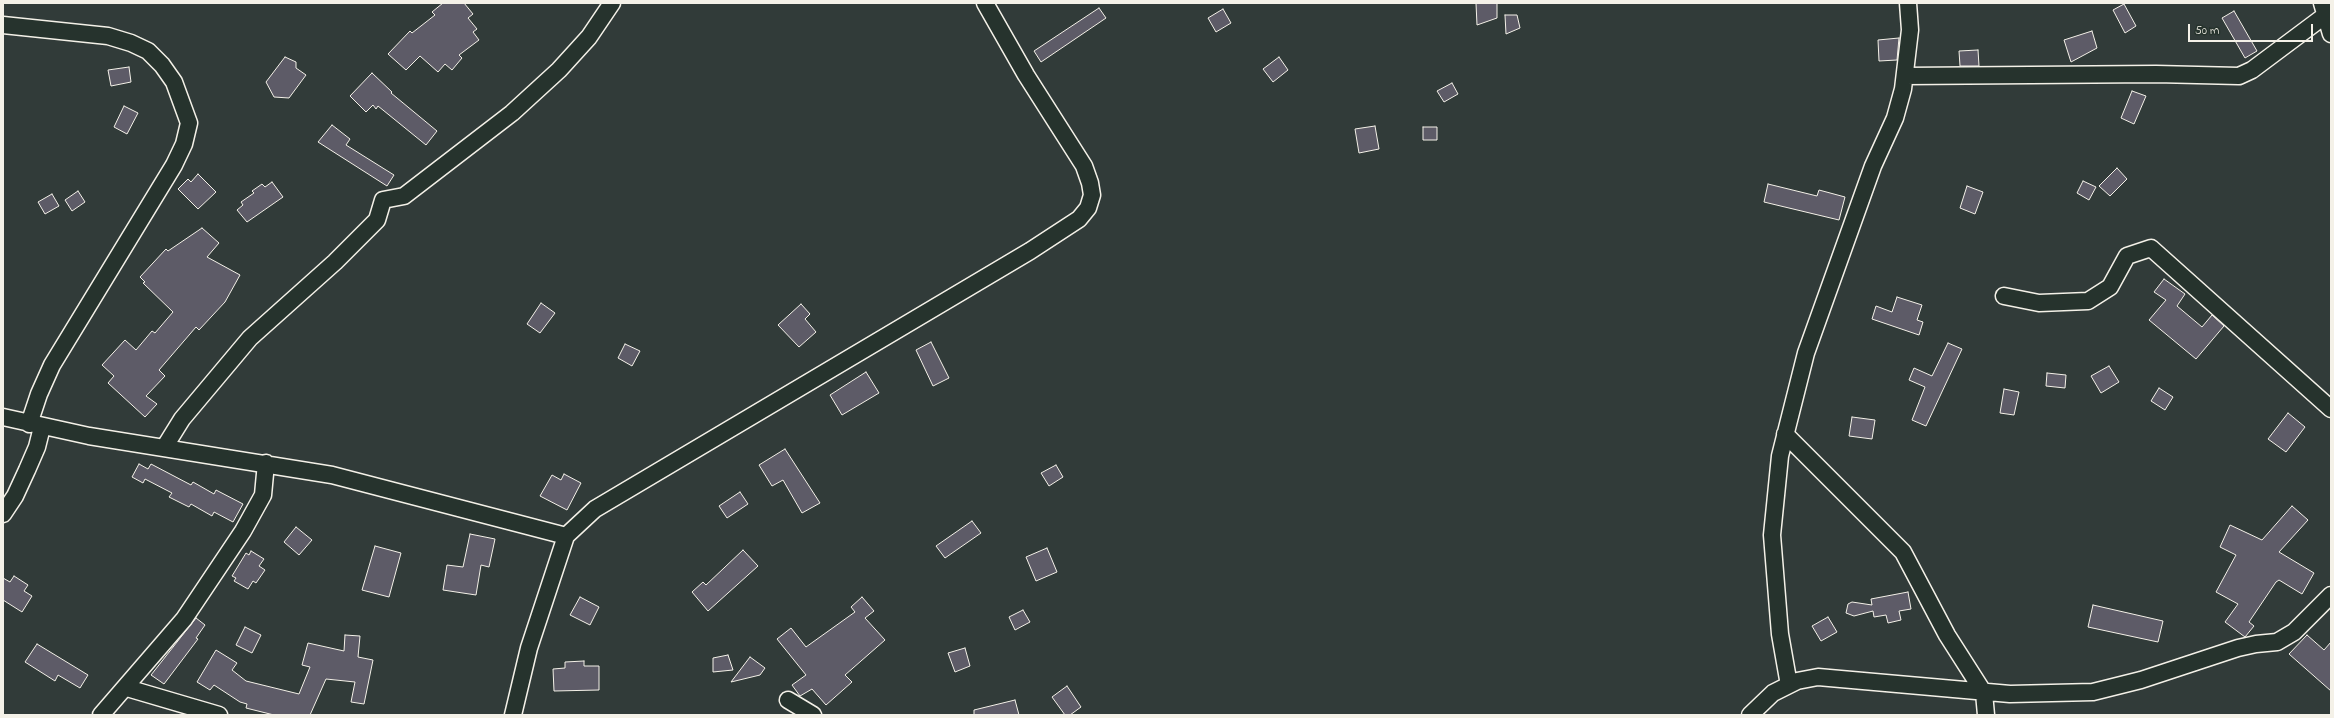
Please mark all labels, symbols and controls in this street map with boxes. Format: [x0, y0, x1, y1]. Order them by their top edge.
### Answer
scale bar [2190, 16, 2315, 42]
text: 50 m [2195, 22, 2219, 40]

